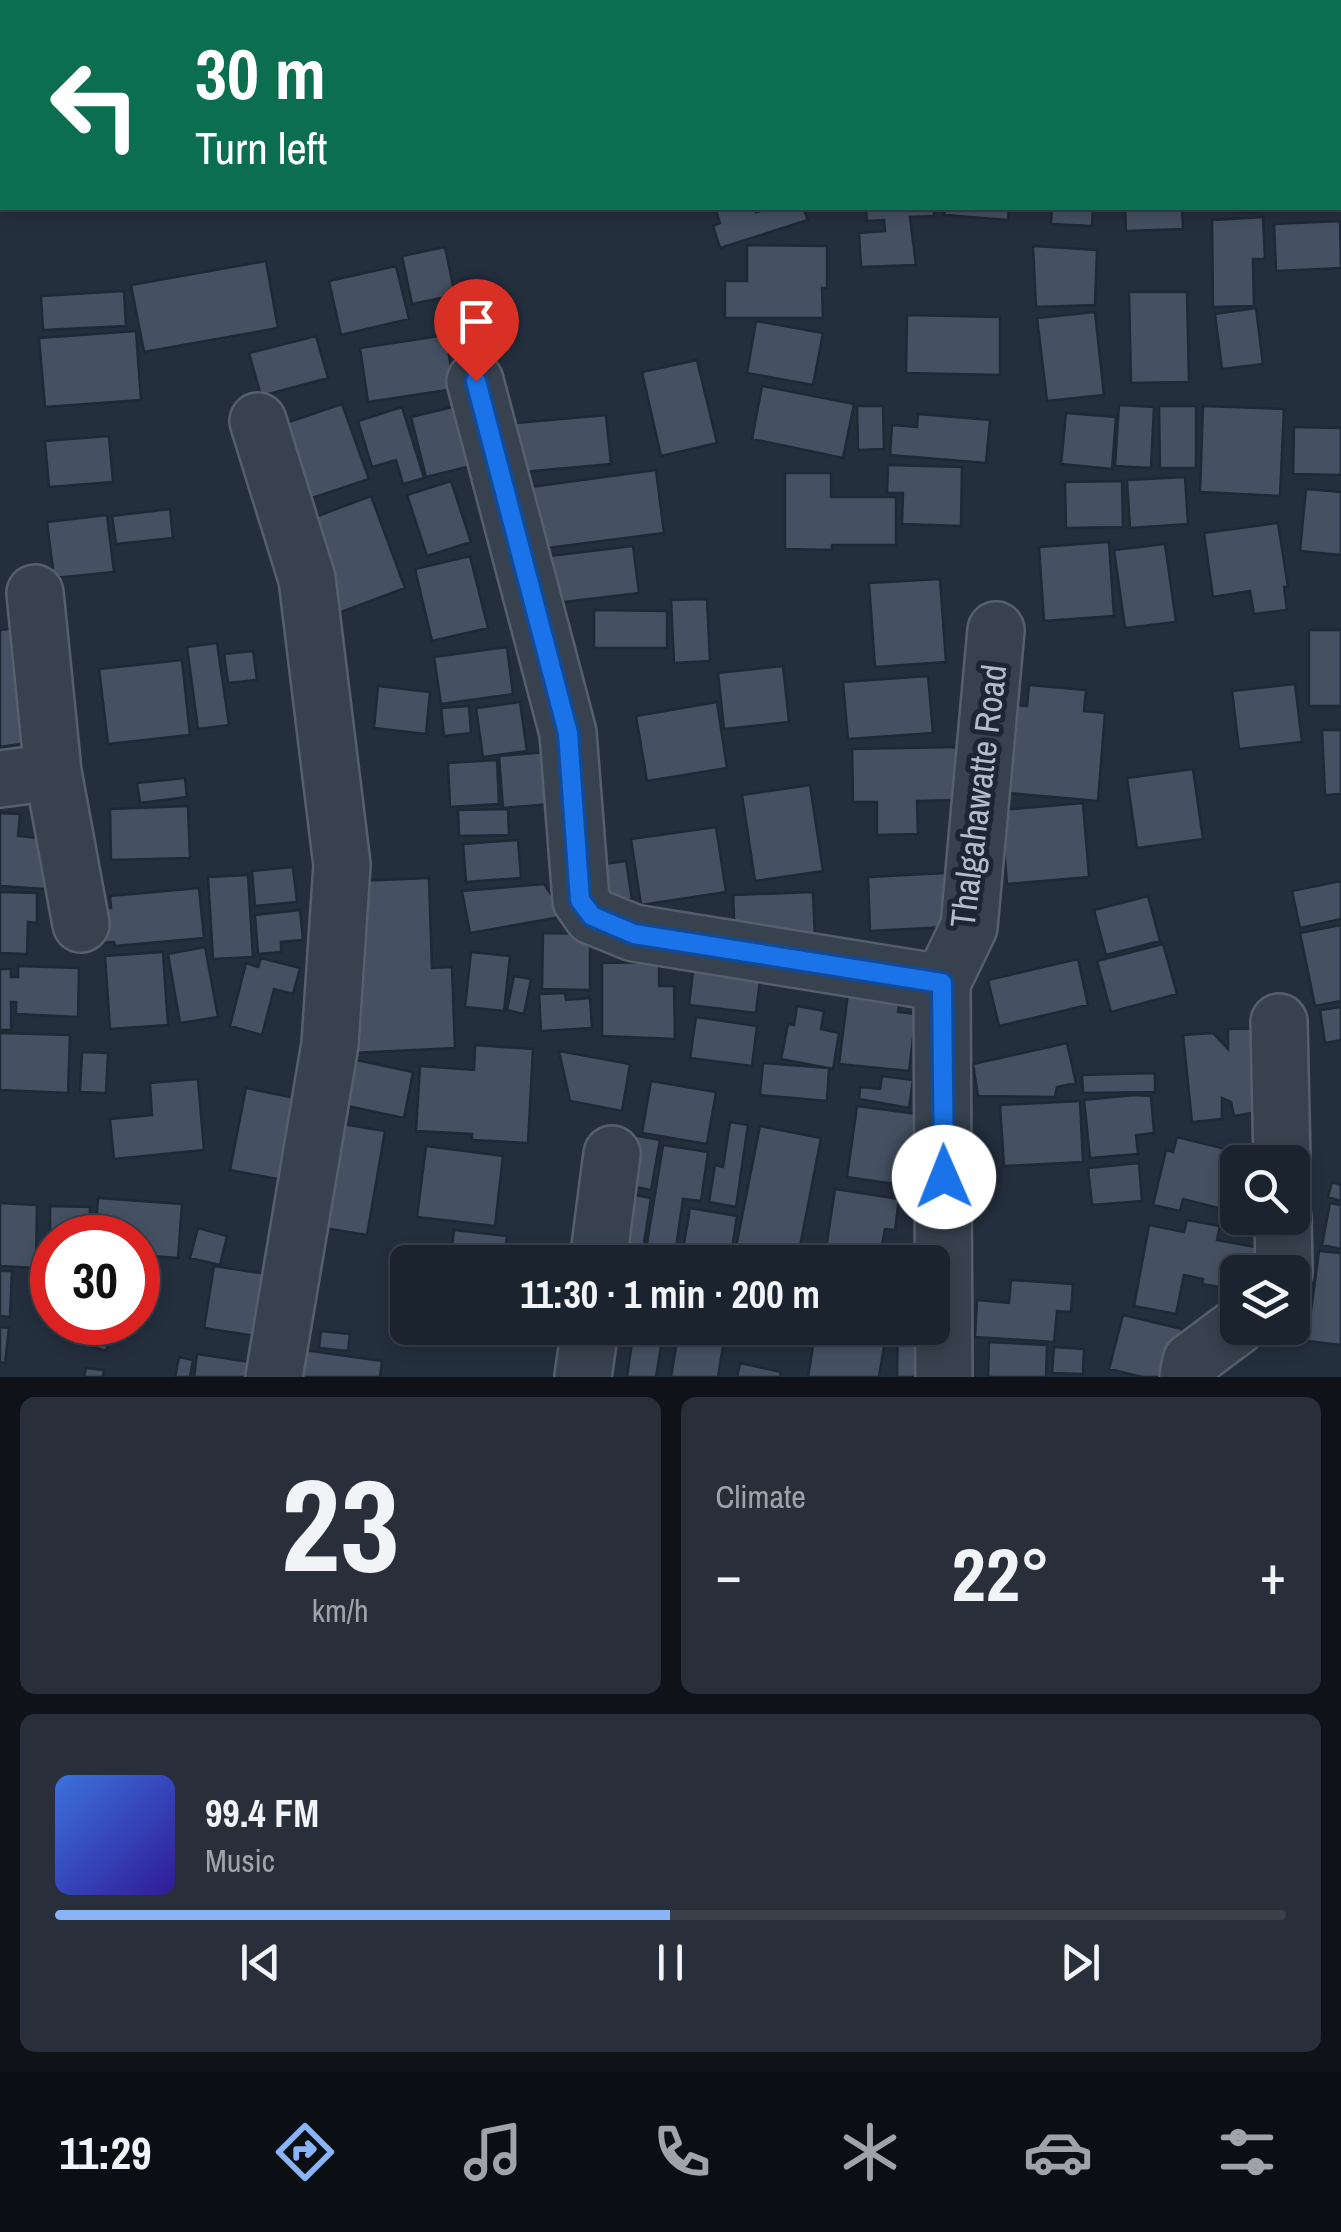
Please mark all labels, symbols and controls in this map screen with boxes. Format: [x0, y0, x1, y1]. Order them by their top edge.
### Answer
text: 30 m [195, 27, 326, 121]
icon: left [30, 40, 160, 170]
text: Turn left [195, 117, 327, 178]
pin [434, 279, 519, 382]
icon: arrive [449, 294, 504, 349]
street label: Thalgahawatte Road [939, 662, 1017, 930]
position arrow [892, 1125, 996, 1229]
map controls [1220, 1145, 1310, 1345]
button: search [1220, 1145, 1310, 1235]
speed limit sign: 30 [30, 1215, 160, 1345]
button: layers [1220, 1255, 1310, 1345]
text: 11:30 · 1 min · 200 m [520, 1269, 820, 1320]
text: 23 [281, 1436, 400, 1612]
text: Climate [716, 1475, 806, 1518]
text: 22° [952, 1523, 1050, 1624]
text: − [716, 1537, 742, 1611]
text: + [1260, 1537, 1286, 1611]
text: km/h [312, 1589, 369, 1632]
text: 99.4 FM [205, 1788, 319, 1839]
text: Music [205, 1839, 275, 1882]
icon: previous [233, 1935, 288, 1990]
icon: pause [643, 1935, 698, 1990]
icon: next [1053, 1935, 1108, 1990]
icon: directions [270, 2117, 340, 2187]
icon: music [458, 2117, 528, 2187]
icon: phone [647, 2117, 717, 2187]
icon: climate [835, 2117, 905, 2187]
icon: car [1023, 2117, 1093, 2187]
icon: filters [1212, 2117, 1282, 2187]
text: 11:29 [59, 2122, 152, 2183]

